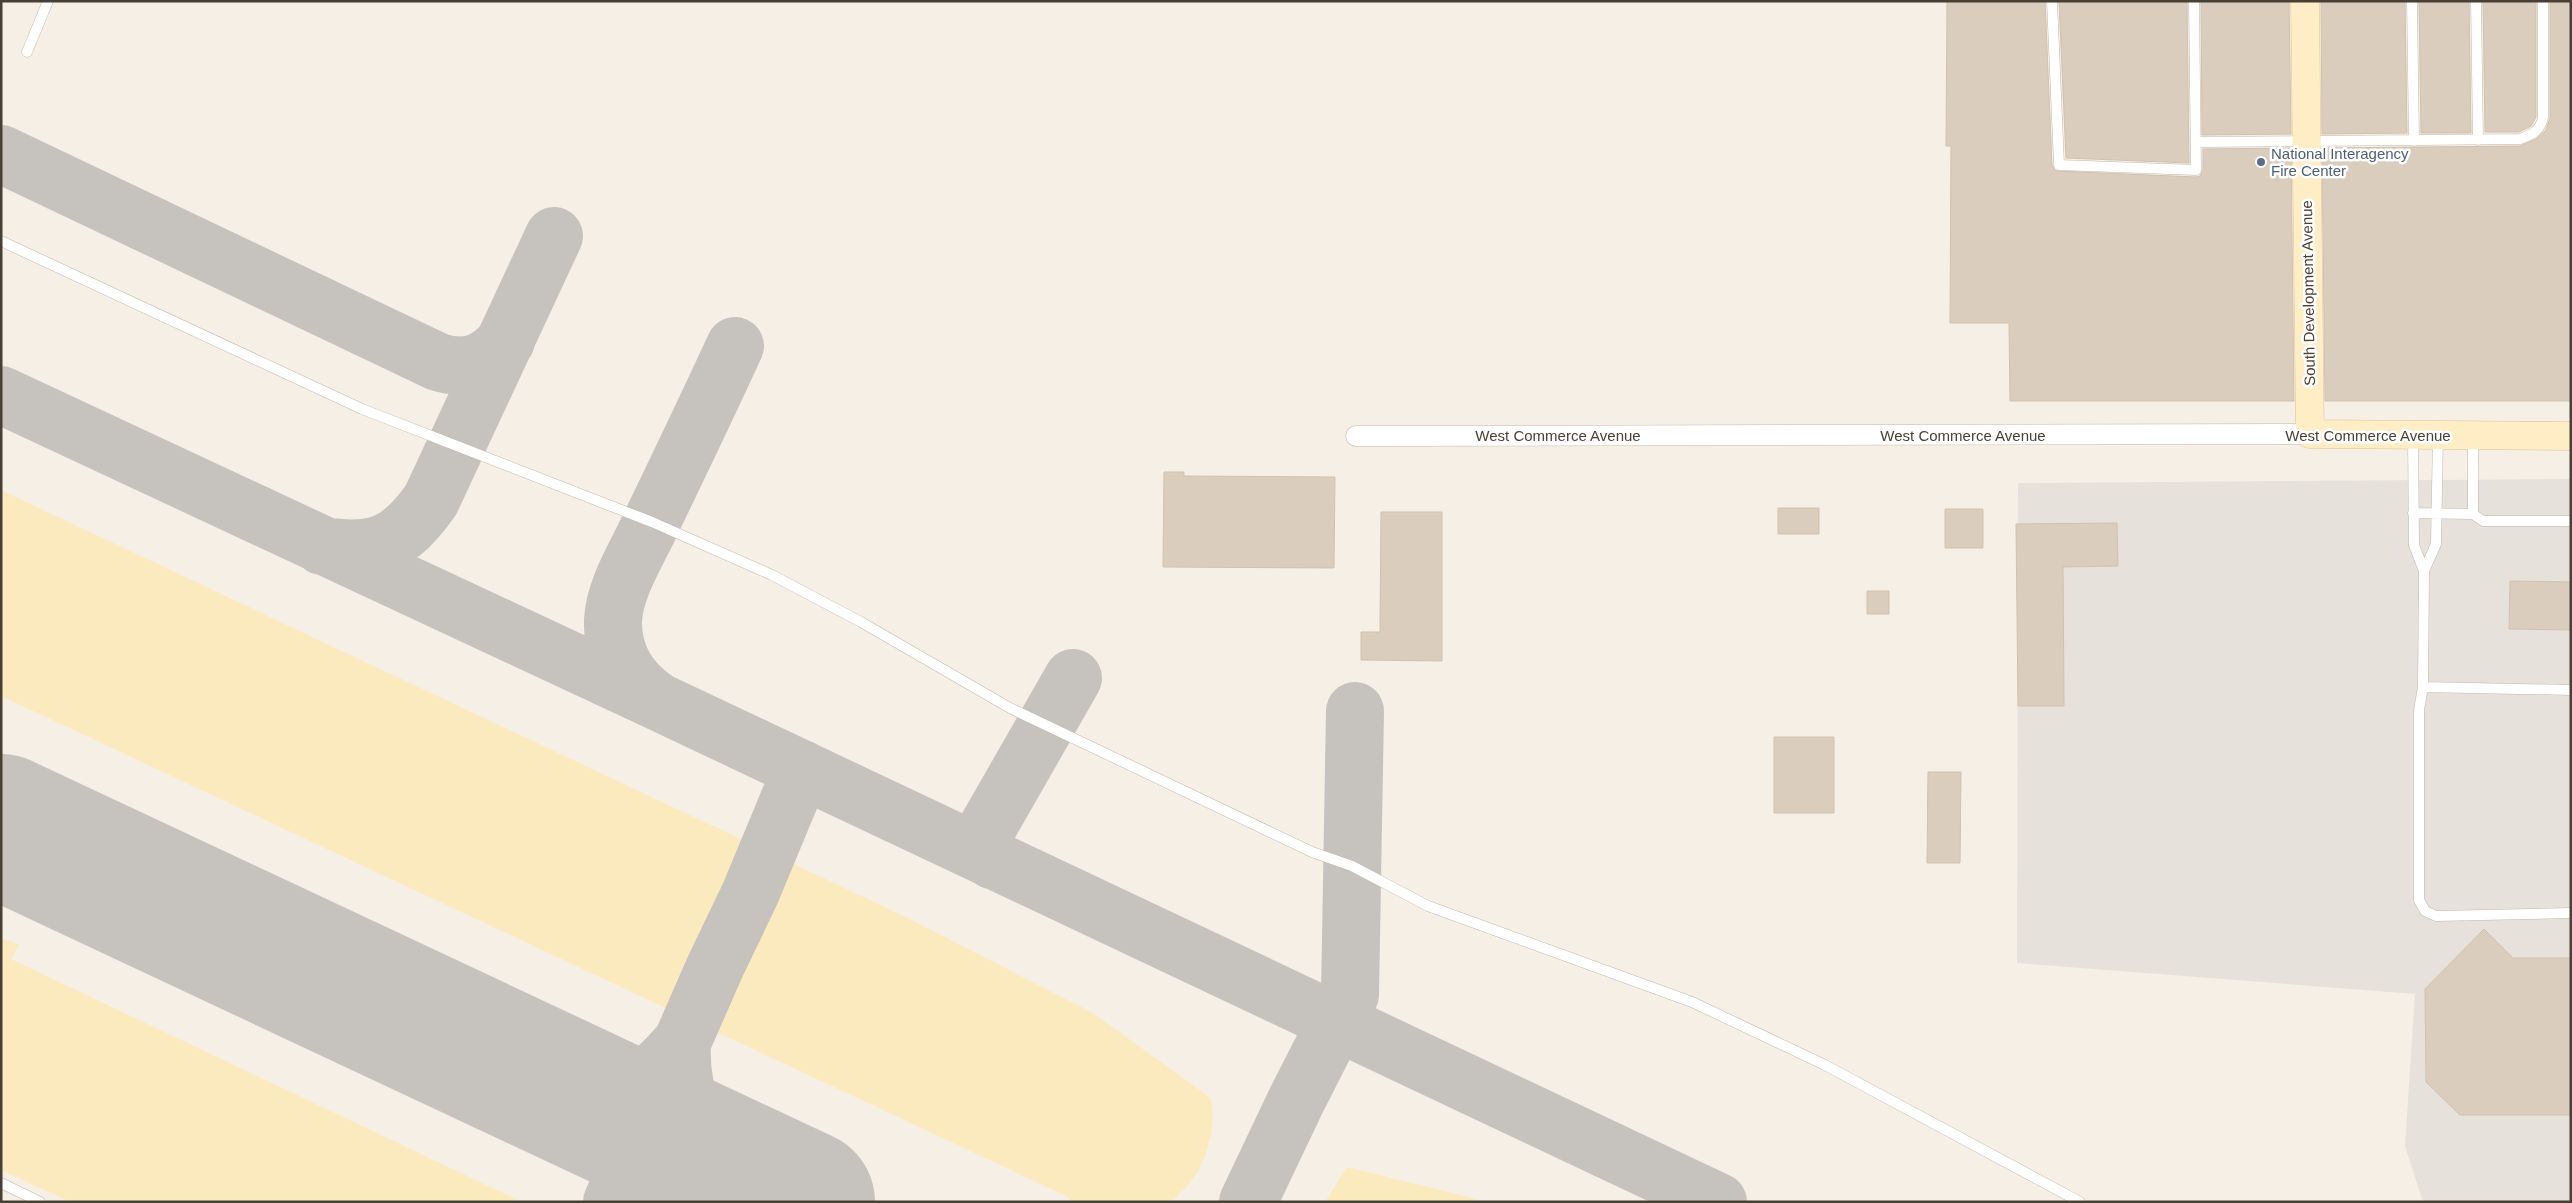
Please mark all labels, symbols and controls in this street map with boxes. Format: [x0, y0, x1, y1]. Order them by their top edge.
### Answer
place label: National Interagency Fire Center [2271, 145, 2409, 179]
marker: National Interagency Fire Center [2255, 156, 2267, 168]
street label: South Development Avenue [2298, 200, 2318, 386]
street label: West Commerce Avenue [1475, 427, 1641, 444]
street label: West Commerce Avenue [1880, 427, 2046, 444]
street label: West Commerce Avenue [2285, 427, 2451, 444]

